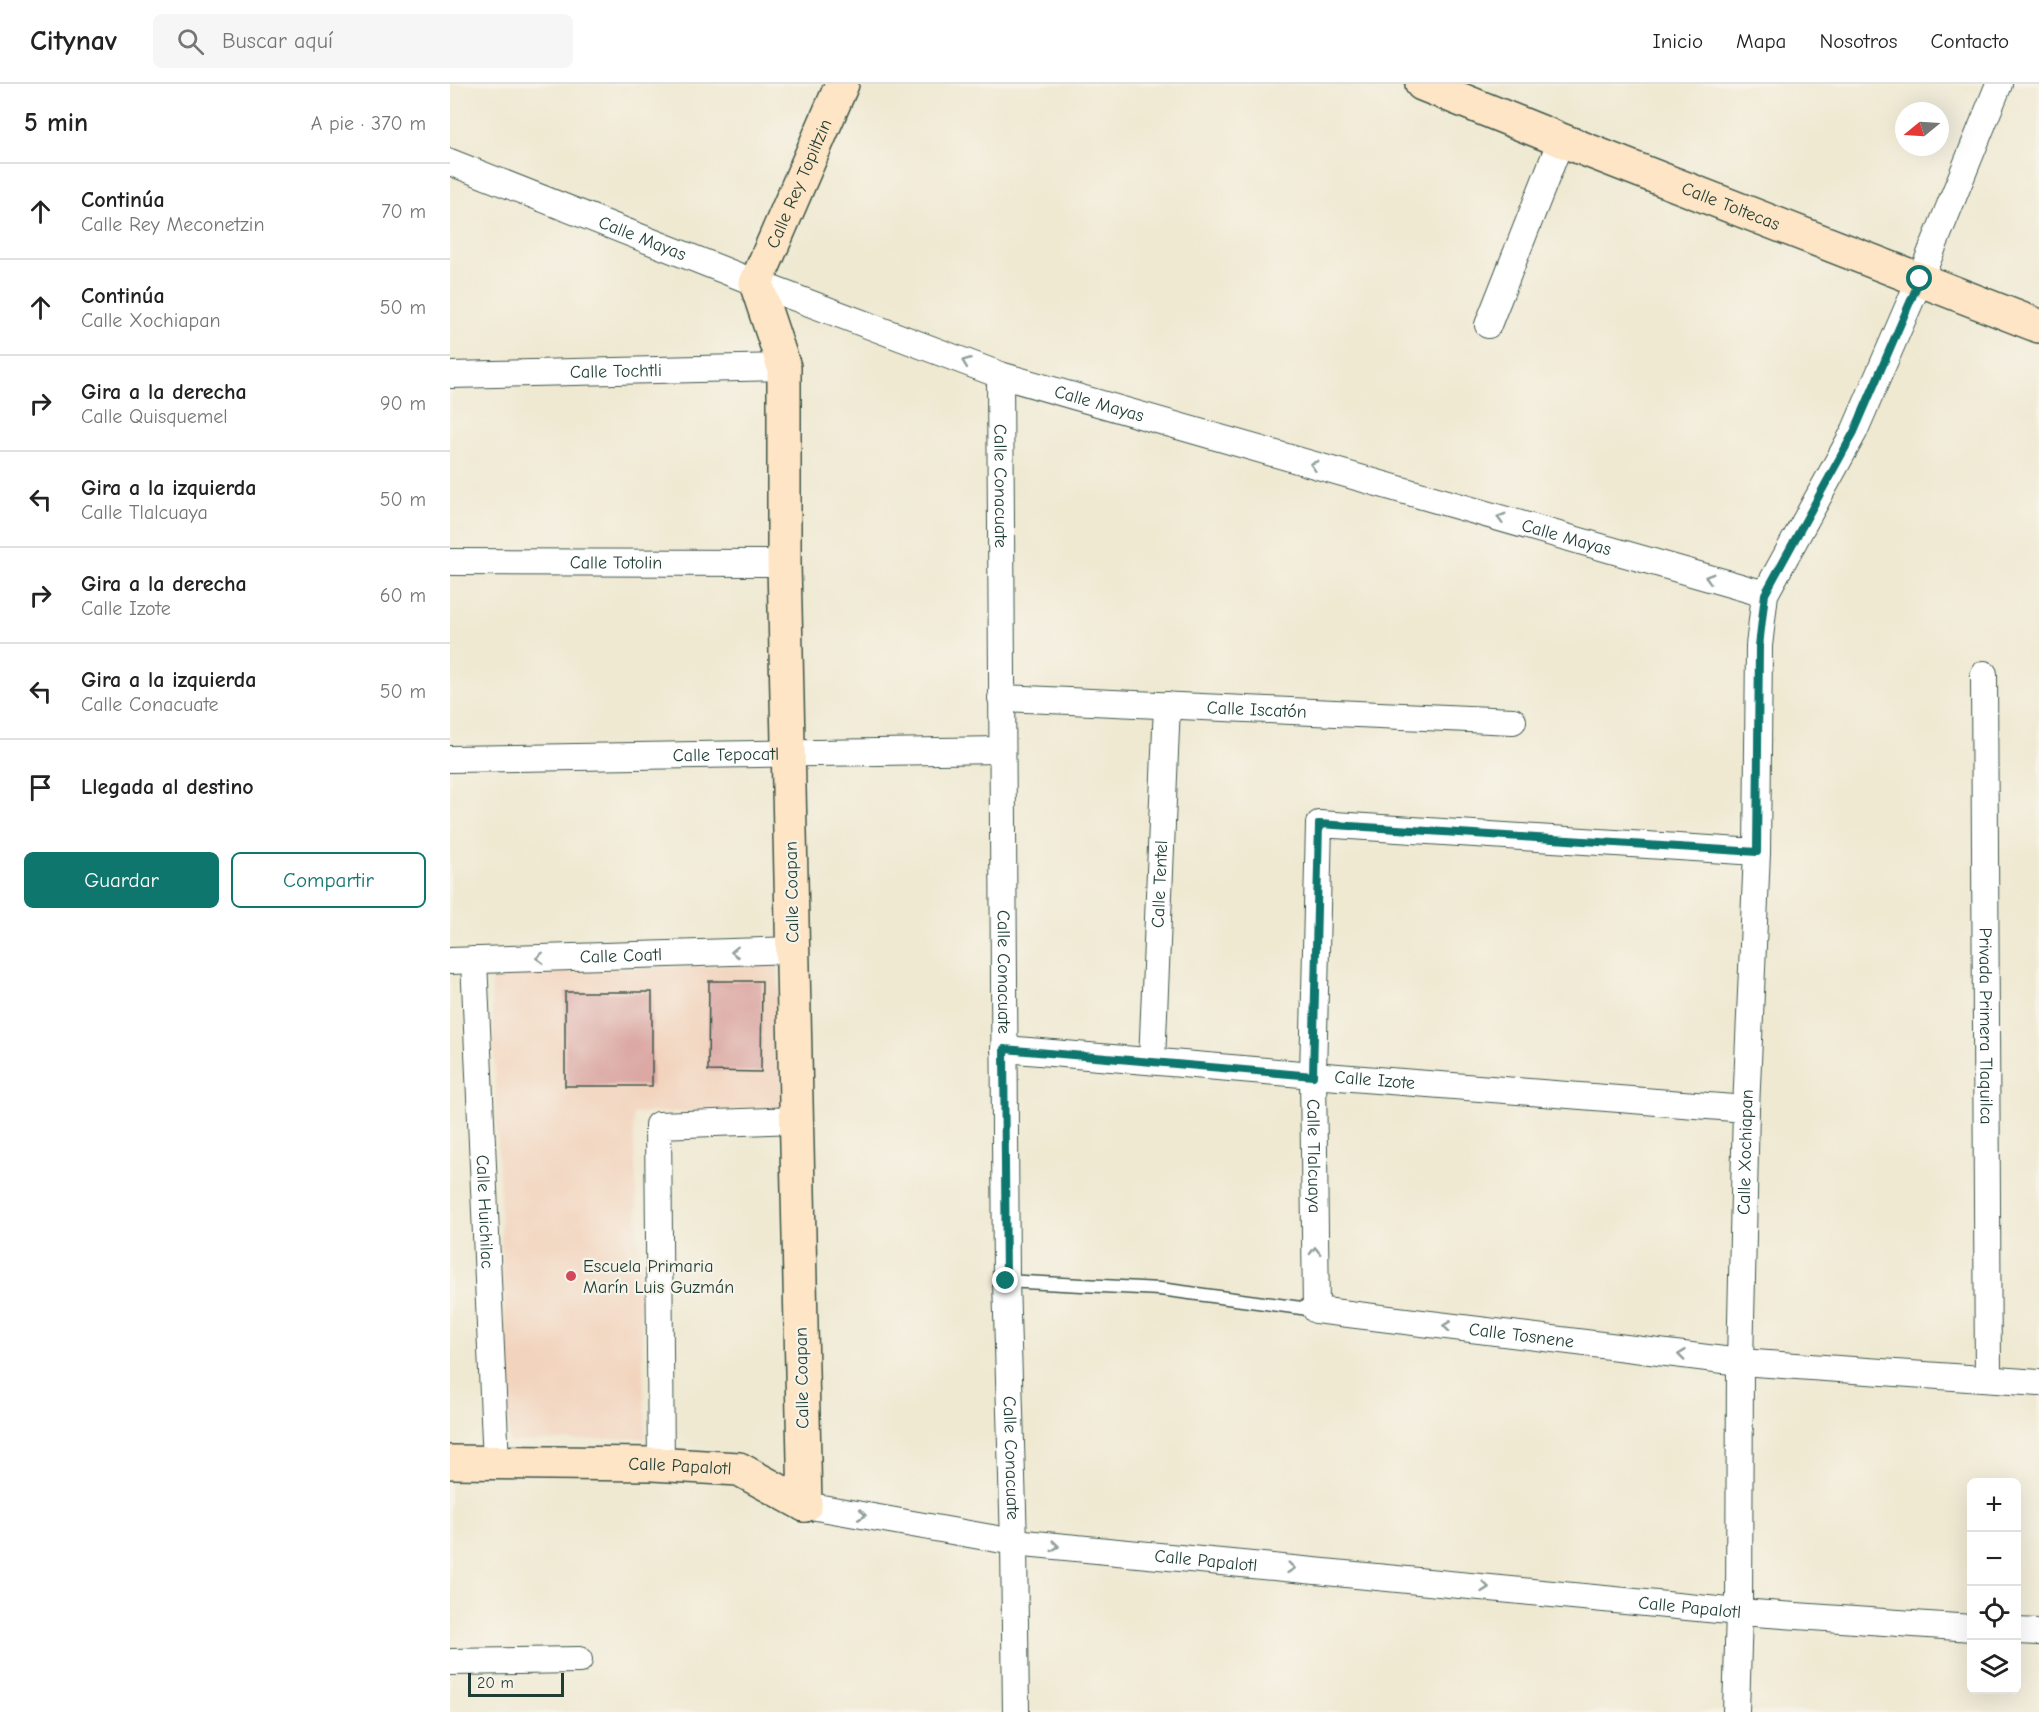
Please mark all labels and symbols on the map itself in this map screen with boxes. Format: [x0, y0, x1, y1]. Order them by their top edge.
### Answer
north arrow [1895, 102, 1949, 156]
street label: Calle Rey Topiltzin [762, 116, 836, 252]
street label: Calle Toltecas [1679, 177, 1783, 235]
street label: Calle Mayas [596, 211, 689, 265]
route start [1906, 265, 1932, 291]
one-way arrow [961, 357, 972, 369]
street label: Calle Tochtli [570, 359, 662, 383]
street label: Calle Mayas [1052, 381, 1146, 426]
street label: Calle Conacuate [990, 424, 1012, 548]
one-way arrow [1309, 460, 1320, 472]
one-way arrow [1496, 513, 1507, 525]
street label: Calle Mayas [1519, 514, 1614, 560]
street label: Calle Totolin [570, 552, 662, 573]
one-way arrow [1704, 572, 1714, 585]
street label: Calle Iscatón [1206, 697, 1307, 722]
street label: Calle Tepocatl [673, 743, 779, 766]
street label: Calle Tentel [1147, 840, 1172, 929]
street label: Calle Coapan [781, 841, 803, 943]
street label: Calle Conacuate [993, 910, 1015, 1034]
street label: Privada Primera Tlaquilca [1975, 927, 1997, 1125]
street label: Calle Coatl [579, 944, 662, 967]
one-way arrow [730, 946, 739, 958]
one-way arrow [535, 952, 544, 964]
street label: Calle Izote [1334, 1066, 1416, 1093]
street label: Calle Xochiapan [1733, 1089, 1757, 1215]
street label: Calle Tlalcuaya [1303, 1099, 1325, 1213]
street label: Calle Huichilac [472, 1154, 498, 1269]
one-way arrow [1309, 1247, 1321, 1256]
place label: Escuela Primaria Marín Luis Guzmán [583, 1256, 734, 1298]
route end [992, 1267, 1018, 1293]
marker: Escuela Primaria Marín Luis Guzmán [564, 1269, 578, 1283]
street label: Calle Tosnene [1468, 1318, 1575, 1352]
one-way arrow [1442, 1320, 1451, 1333]
street label: Calle Coapan [791, 1327, 813, 1429]
one-way arrow [1677, 1349, 1687, 1362]
street label: Calle Conacuate [999, 1396, 1024, 1520]
street label: Calle Papalotl [628, 1453, 732, 1479]
one-way arrow [857, 1508, 867, 1521]
one-way arrow [1050, 1539, 1059, 1552]
street label: Calle Papalotl [1153, 1545, 1258, 1576]
one-way arrow [1286, 1561, 1295, 1574]
one-way arrow [1480, 1580, 1489, 1593]
street label: Calle Papalotl [1637, 1592, 1742, 1623]
scale bar [468, 1670, 564, 1698]

